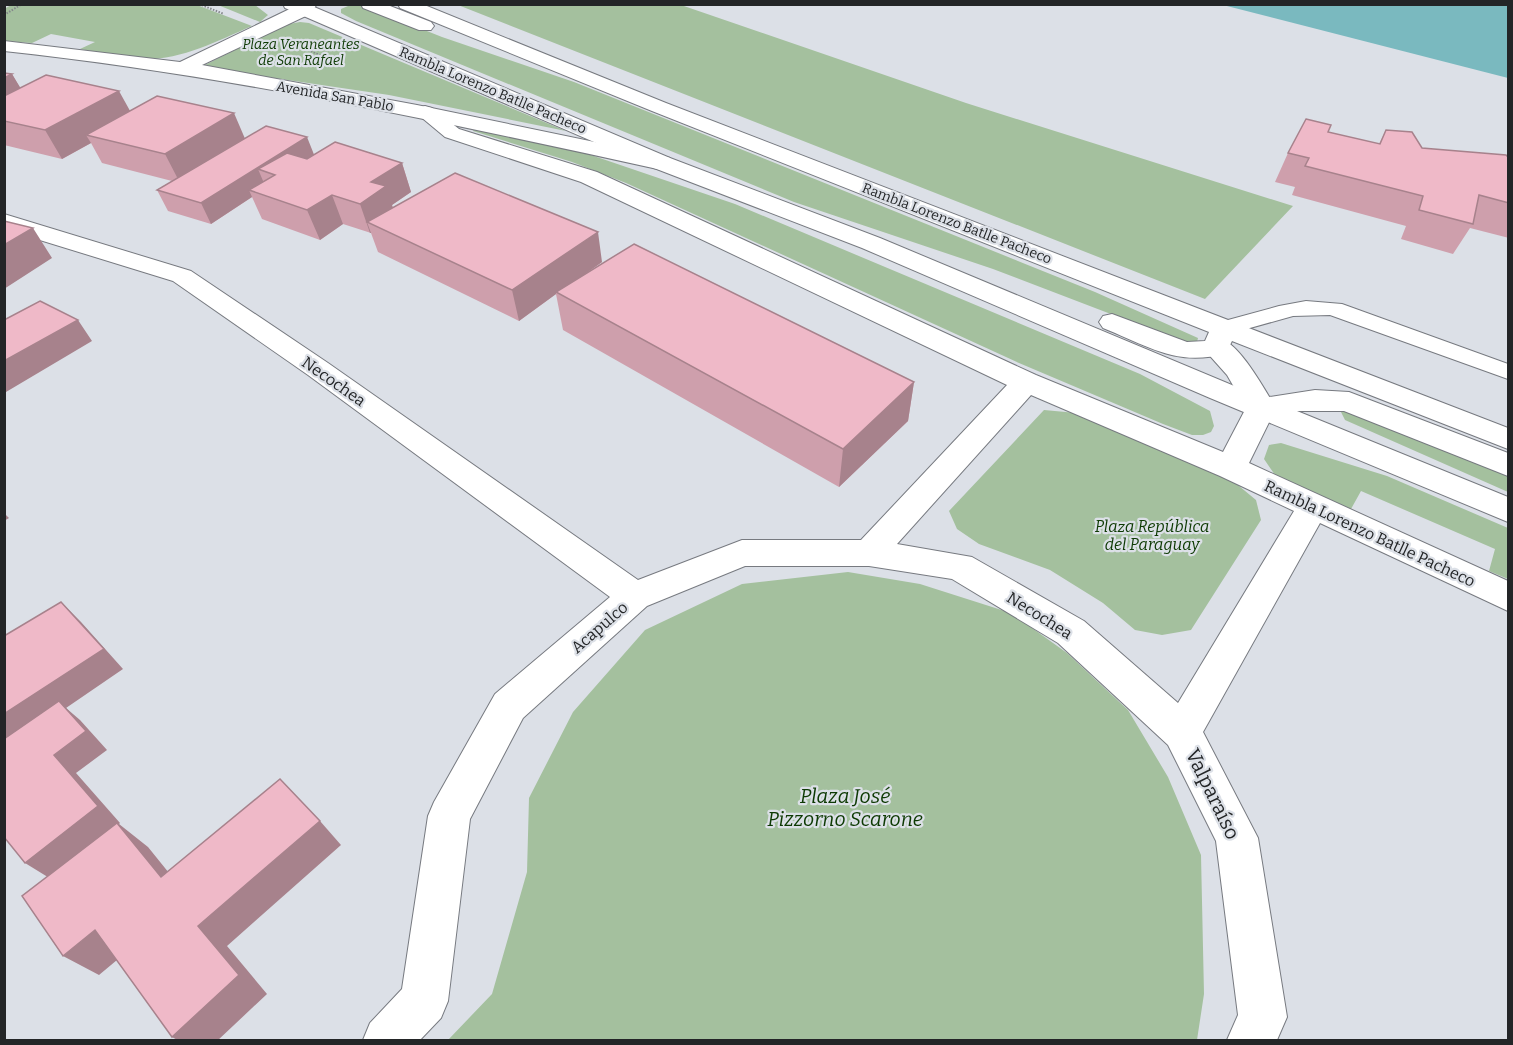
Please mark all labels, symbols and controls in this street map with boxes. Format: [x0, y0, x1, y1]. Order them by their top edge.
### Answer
park label: Plaza Veraneantes de San Rafael [242, 36, 360, 69]
street label: Rambla Lorenzo Batlle Pacheco [397, 43, 589, 138]
street label: Avenida San Pablo [275, 78, 395, 115]
street label: Rambla Lorenzo Batlle Pacheco [860, 179, 1054, 268]
street label: Necochea [298, 353, 370, 410]
street label: Rambla Lorenzo Batlle Pacheco [1261, 476, 1478, 591]
park label: Plaza República del Paraguay [1095, 517, 1209, 554]
street label: Necochea [1003, 588, 1076, 643]
street label: Acapulco [567, 598, 632, 657]
street label: Valparaíso [1181, 745, 1245, 843]
park label: Plaza José Pizzorno Scarone [767, 784, 923, 831]

